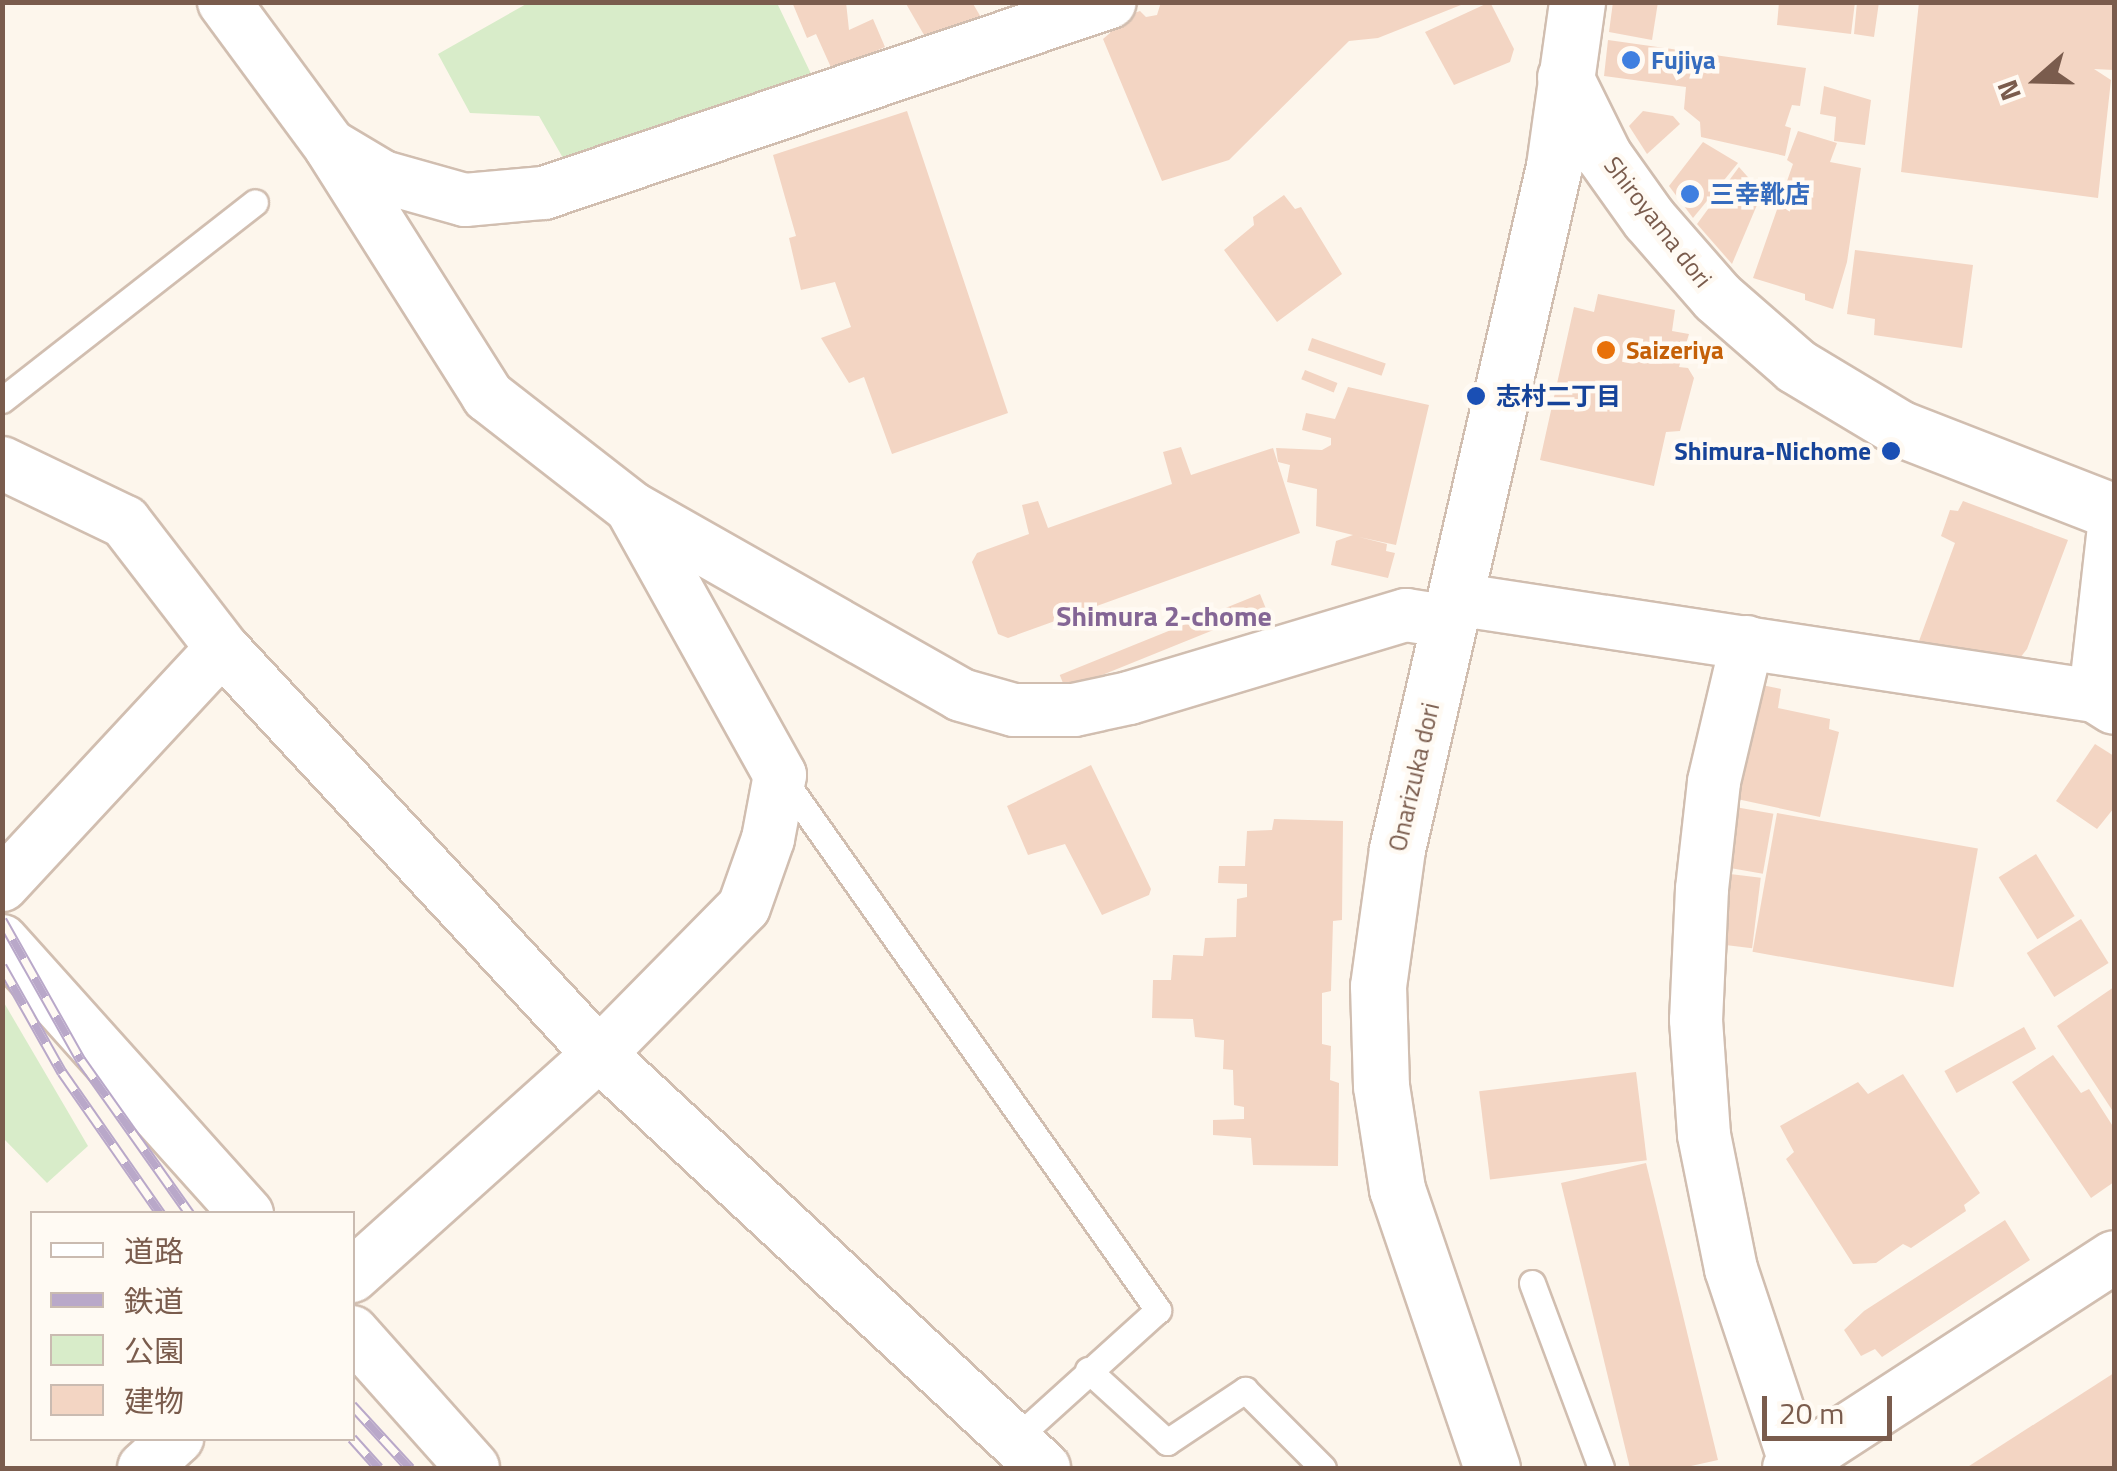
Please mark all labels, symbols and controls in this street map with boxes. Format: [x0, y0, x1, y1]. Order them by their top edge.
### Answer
north arrow [1987, 30, 2087, 130]
place label: Fujiya [1651, 45, 1716, 75]
marker: Fujiya [1620, 49, 1642, 71]
text: N [1985, 74, 2032, 107]
street label: Shiroyama dori [1598, 151, 1718, 293]
place label: 三幸靴店 [1710, 179, 1810, 209]
marker: 三幸靴店 [1679, 183, 1701, 205]
place label: Saizeriya [1626, 335, 1724, 365]
marker: Saizeriya [1595, 339, 1617, 361]
place label: 志村二丁目 [1496, 381, 1621, 411]
marker: 志村二丁目 [1465, 385, 1487, 407]
place label: Shimura-Nichome [1674, 436, 1871, 466]
marker: Shimura-Nichome [1880, 440, 1902, 462]
district label: Shimura 2-chome [1056, 599, 1272, 633]
street label: Onarizuka dori [1382, 700, 1446, 854]
legend [30, 1211, 355, 1441]
text: 道路 [124, 1228, 184, 1274]
text: 鉄道 [124, 1278, 184, 1324]
text: 公園 [124, 1328, 184, 1374]
scale bar [1767, 1376, 1897, 1438]
text: 建物 [124, 1378, 184, 1424]
text: 20 m [1779, 1390, 1844, 1436]

